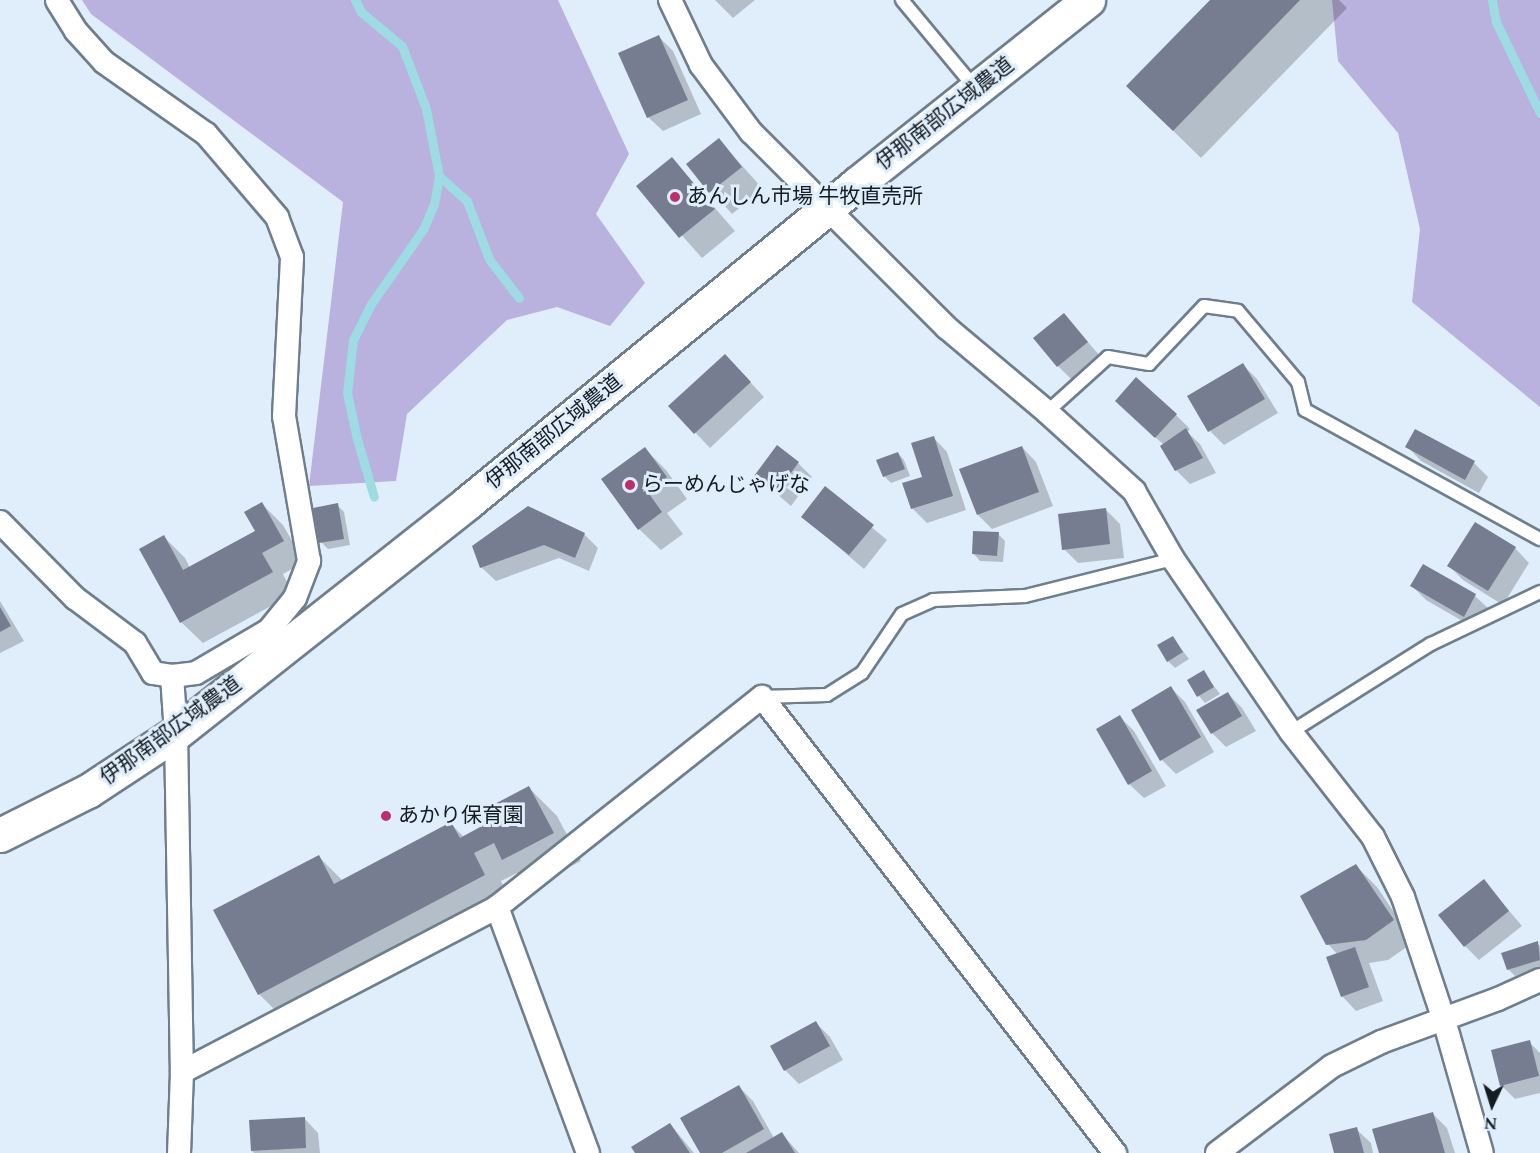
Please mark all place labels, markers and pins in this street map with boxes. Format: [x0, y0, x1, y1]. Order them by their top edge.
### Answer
place label: あんしん市場 牛牧直売所 [687, 184, 923, 210]
marker: あんしん市場 牛牧直売所 [668, 190, 682, 204]
place label: らーめんじゃげな [642, 472, 810, 498]
marker: らーめんじゃげな [623, 478, 637, 492]
place label: あかり保育園 [398, 803, 524, 829]
marker: あかり保育園 [379, 809, 393, 823]

